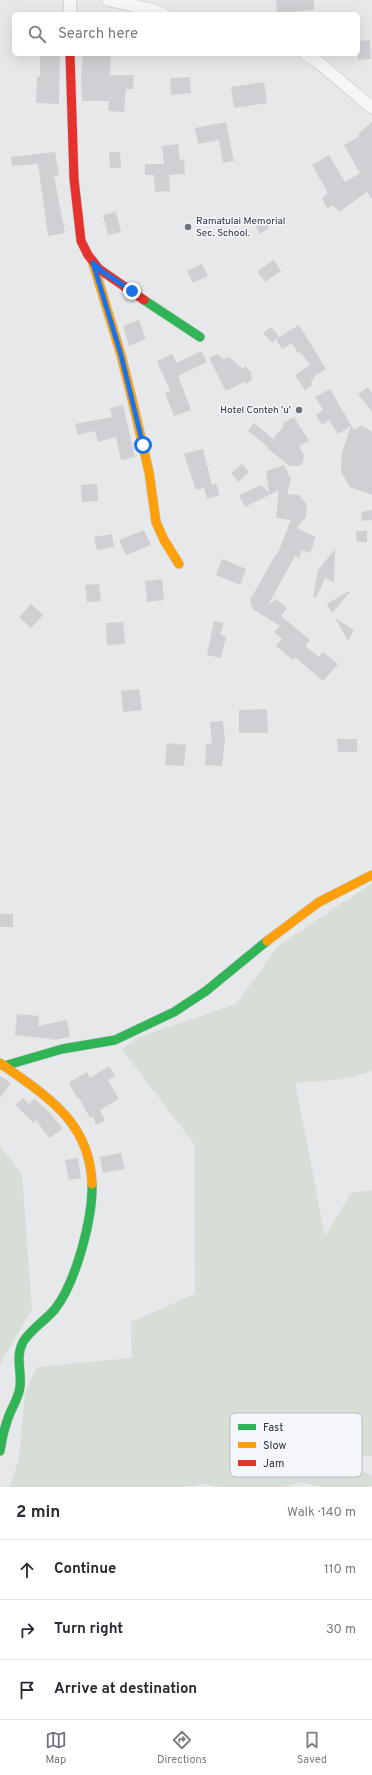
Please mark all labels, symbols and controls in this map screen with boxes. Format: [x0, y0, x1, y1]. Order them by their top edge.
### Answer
search box [12, 12, 360, 56]
icon: search [26, 23, 48, 45]
text: Search here [58, 25, 138, 44]
place label: Ramatulai Memorial Sec. School. [196, 215, 285, 240]
marker: Ramatulai Memorial Sec. School. [183, 222, 193, 232]
route end [123, 282, 141, 300]
place label: Hotel Conteh 'u' [220, 404, 291, 417]
marker: Hotel Conteh 'u' [294, 405, 304, 415]
route start [134, 436, 152, 454]
legend [230, 1413, 362, 1477]
text: Fast [263, 1421, 283, 1435]
text: Slow [263, 1439, 286, 1453]
text: Jam [263, 1457, 284, 1471]
text: 2 min [16, 1502, 60, 1524]
text: Walk · 140 m [287, 1505, 356, 1521]
icon: ahead [16, 1559, 38, 1581]
text: Continue [54, 1560, 116, 1579]
text: 110 m [324, 1562, 356, 1578]
icon: right [16, 1619, 38, 1641]
text: Turn right [54, 1620, 123, 1639]
text: 30 m [326, 1622, 356, 1638]
icon: arrive [16, 1679, 38, 1701]
text: Arrive at destination [54, 1680, 197, 1699]
tab: Map [45, 1729, 67, 1767]
tab: Directions [157, 1729, 207, 1767]
tab: Saved [297, 1729, 327, 1767]

